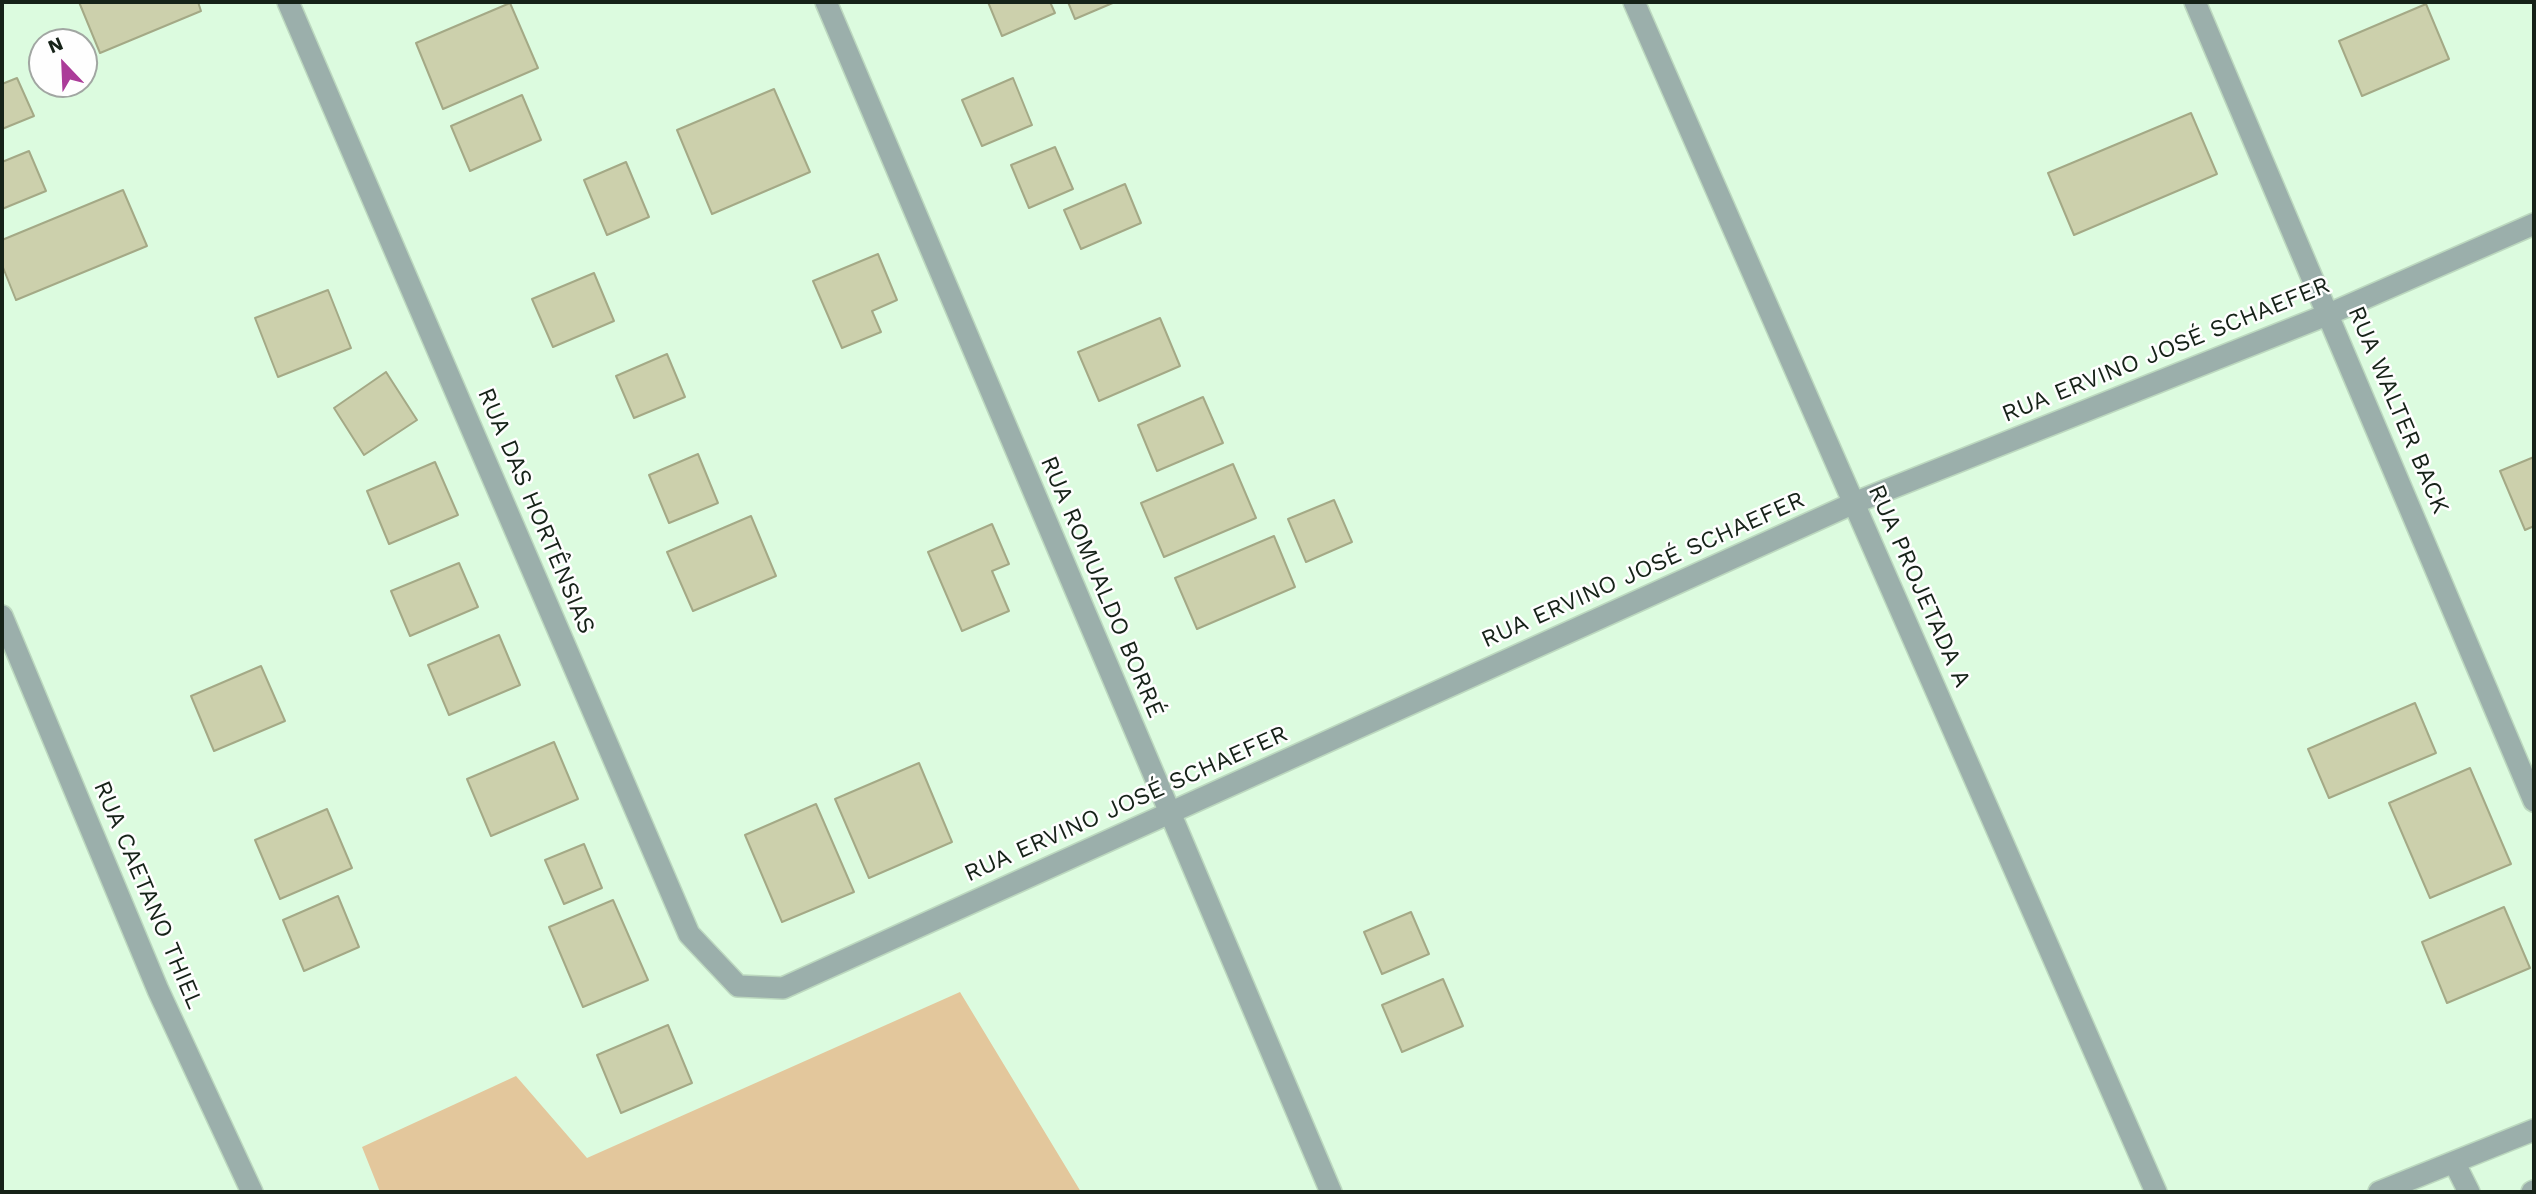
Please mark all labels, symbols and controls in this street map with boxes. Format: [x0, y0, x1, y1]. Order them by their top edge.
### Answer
north arrow [28, 28, 98, 98]
text: N [44, 32, 66, 58]
street label: RUA ERVINO JOSÉ SCHAEFER [1998, 271, 2334, 429]
street label: RUA WALTER BACK [2341, 302, 2455, 518]
street label: RUA DAS HORTÊNSIAS [471, 384, 601, 638]
street label: RUA ROMUALDO BORRÉ [1034, 452, 1170, 722]
street label: RUA PROJETADA A [1861, 480, 1977, 692]
street label: RUA ERVINO JOSÉ SCHAEFER [1477, 486, 1809, 654]
street label: RUA ERVINO JOSÉ SCHAEFER [960, 720, 1292, 888]
street label: RUA CAETANO THIEL [87, 777, 209, 1013]

